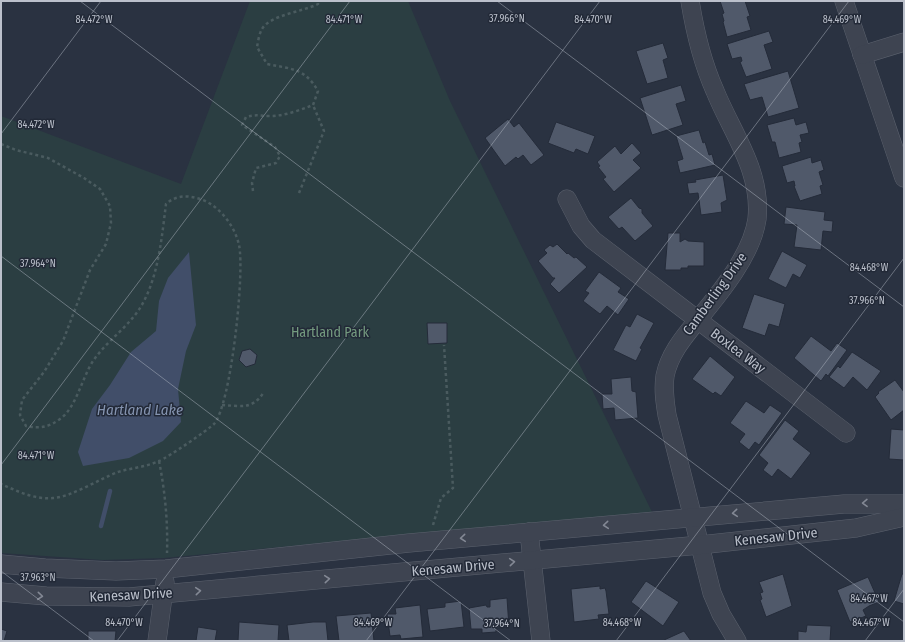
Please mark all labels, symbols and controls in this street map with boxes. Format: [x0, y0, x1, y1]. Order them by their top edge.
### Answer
text: 37.966°N [489, 13, 525, 25]
text: 84.472°W [76, 14, 113, 26]
text: 84.471°W [326, 14, 363, 26]
text: 84.470°W [574, 14, 612, 26]
text: 84.469°W [823, 14, 862, 26]
text: 84.472°W [18, 119, 55, 131]
street label: Camberling Drive [679, 249, 751, 339]
text: 37.964°N [20, 258, 56, 270]
text: 84.468°W [850, 262, 889, 274]
text: 37.966°N [849, 295, 885, 307]
park label: Hartland Park [291, 324, 370, 341]
street label: Boxlea Way [707, 325, 769, 378]
water label: Hartland Lake [97, 401, 183, 419]
text: 84.471°W [18, 450, 55, 462]
one-way arrow [862, 499, 868, 507]
one-way arrow [732, 509, 739, 518]
one-way arrow [603, 521, 609, 530]
street label: Kenesaw Drive [734, 524, 818, 550]
one-way arrow [460, 534, 466, 543]
street label: Kenesaw Drive [411, 556, 495, 580]
one-way arrow [509, 558, 515, 567]
text: 37.963°N [20, 572, 56, 584]
one-way arrow [324, 575, 330, 584]
street label: Kenesaw Drive [89, 584, 173, 606]
one-way arrow [194, 587, 201, 596]
one-way arrow [37, 591, 43, 600]
text: 84.467°W [850, 593, 888, 605]
text: 84.470°W [105, 617, 143, 629]
text: 84.469°W [354, 617, 393, 629]
text: 84.468°W [603, 617, 642, 629]
text: 84.467°W [852, 617, 890, 629]
text: 37.964°N [484, 618, 520, 630]

